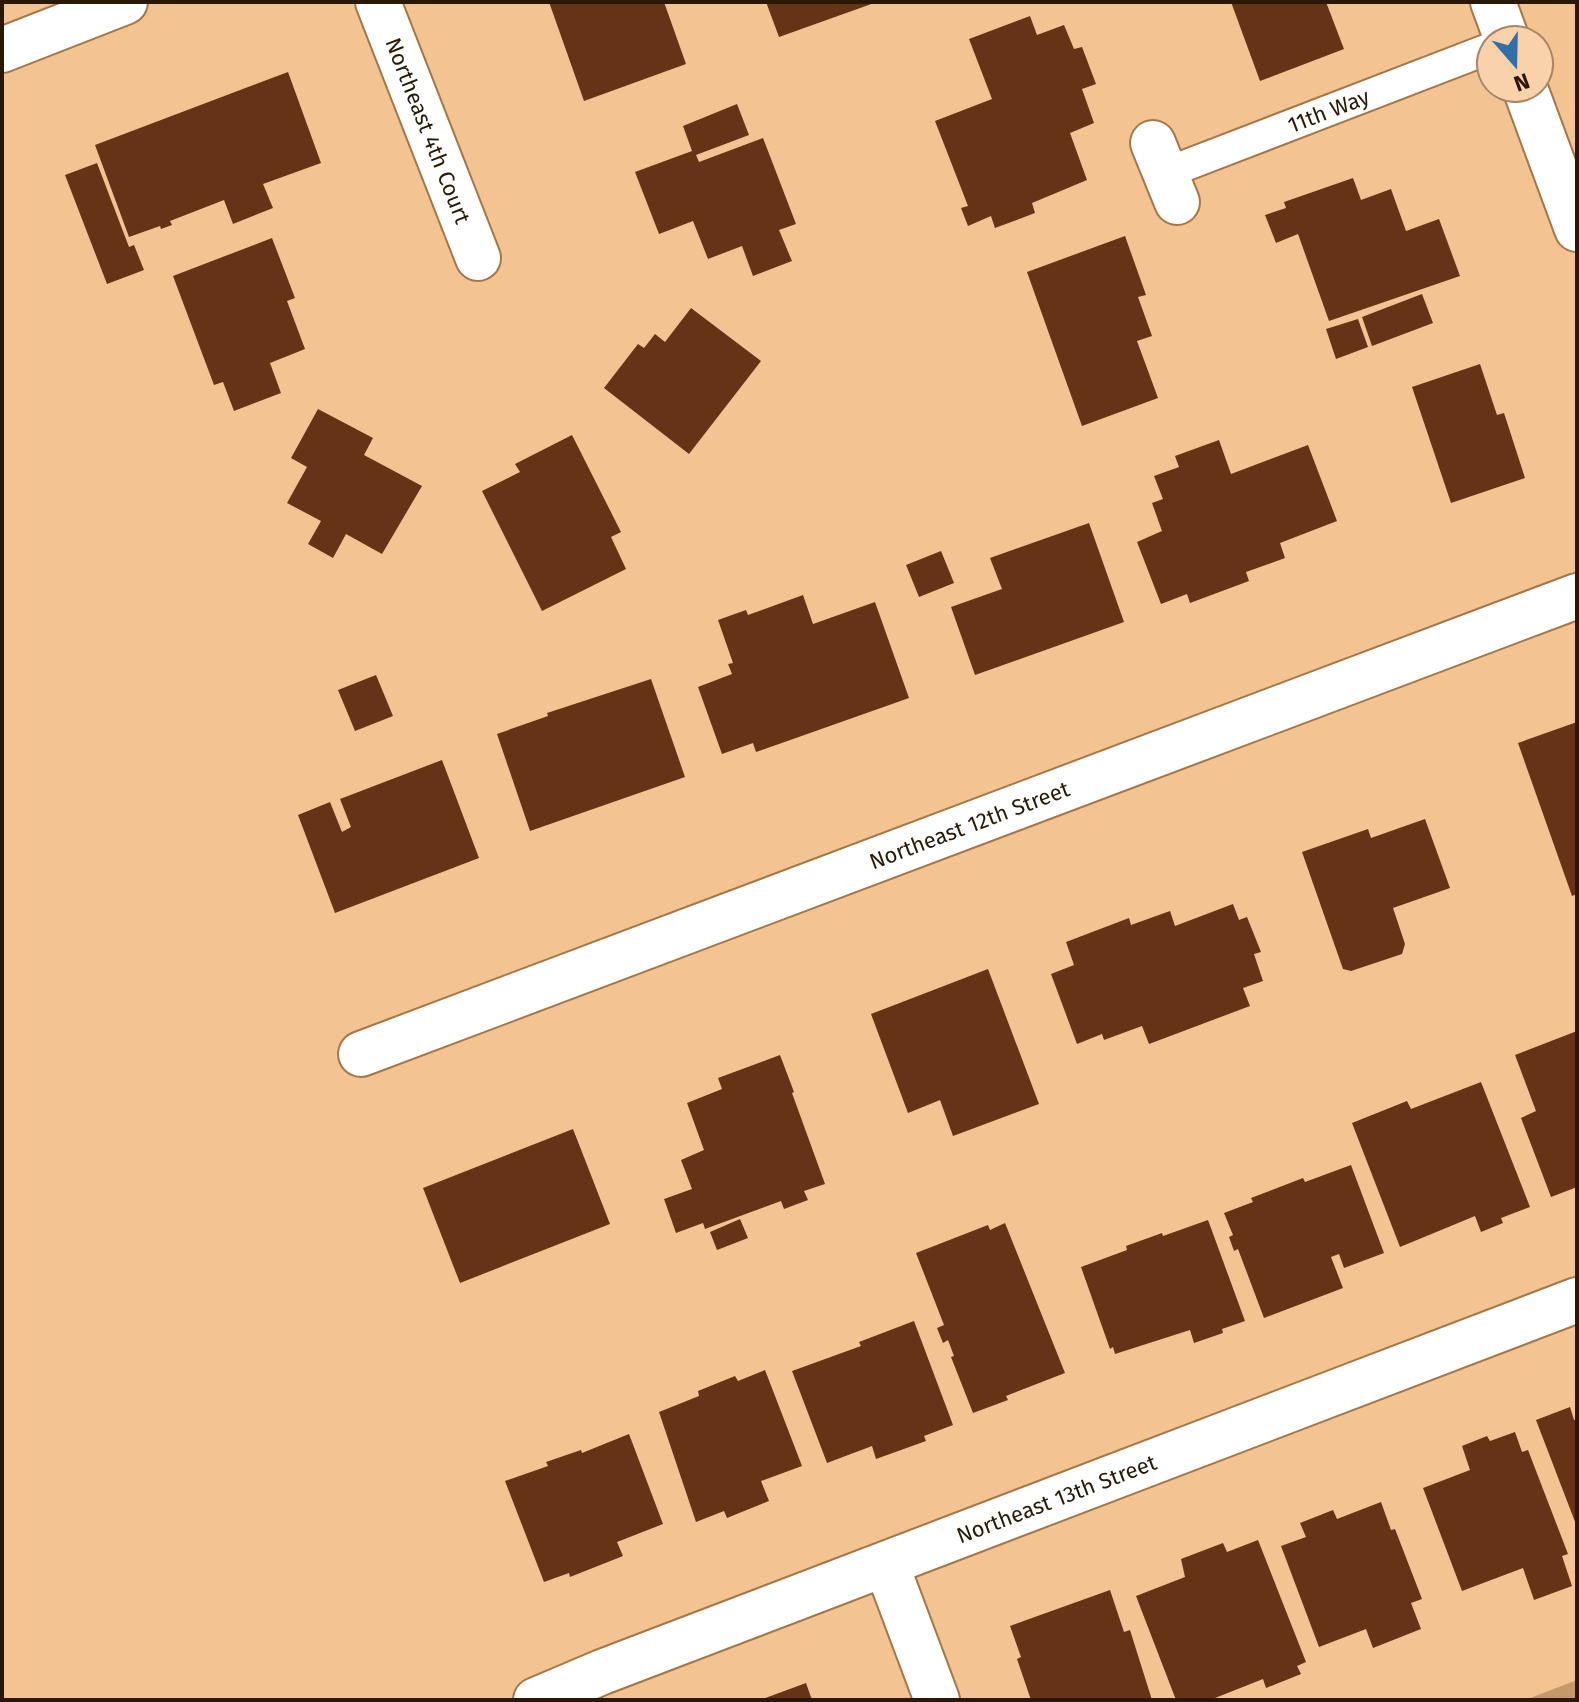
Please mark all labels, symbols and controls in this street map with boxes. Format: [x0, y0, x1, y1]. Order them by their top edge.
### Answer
north arrow [1475, 24, 1555, 104]
street label: Northeast 4th Court [379, 34, 476, 228]
text: N [1510, 67, 1533, 98]
street label: 11th Way [1284, 83, 1373, 139]
street label: Northeast 12th Street [866, 775, 1073, 875]
street label: Northeast 13th Street [953, 1449, 1160, 1549]

